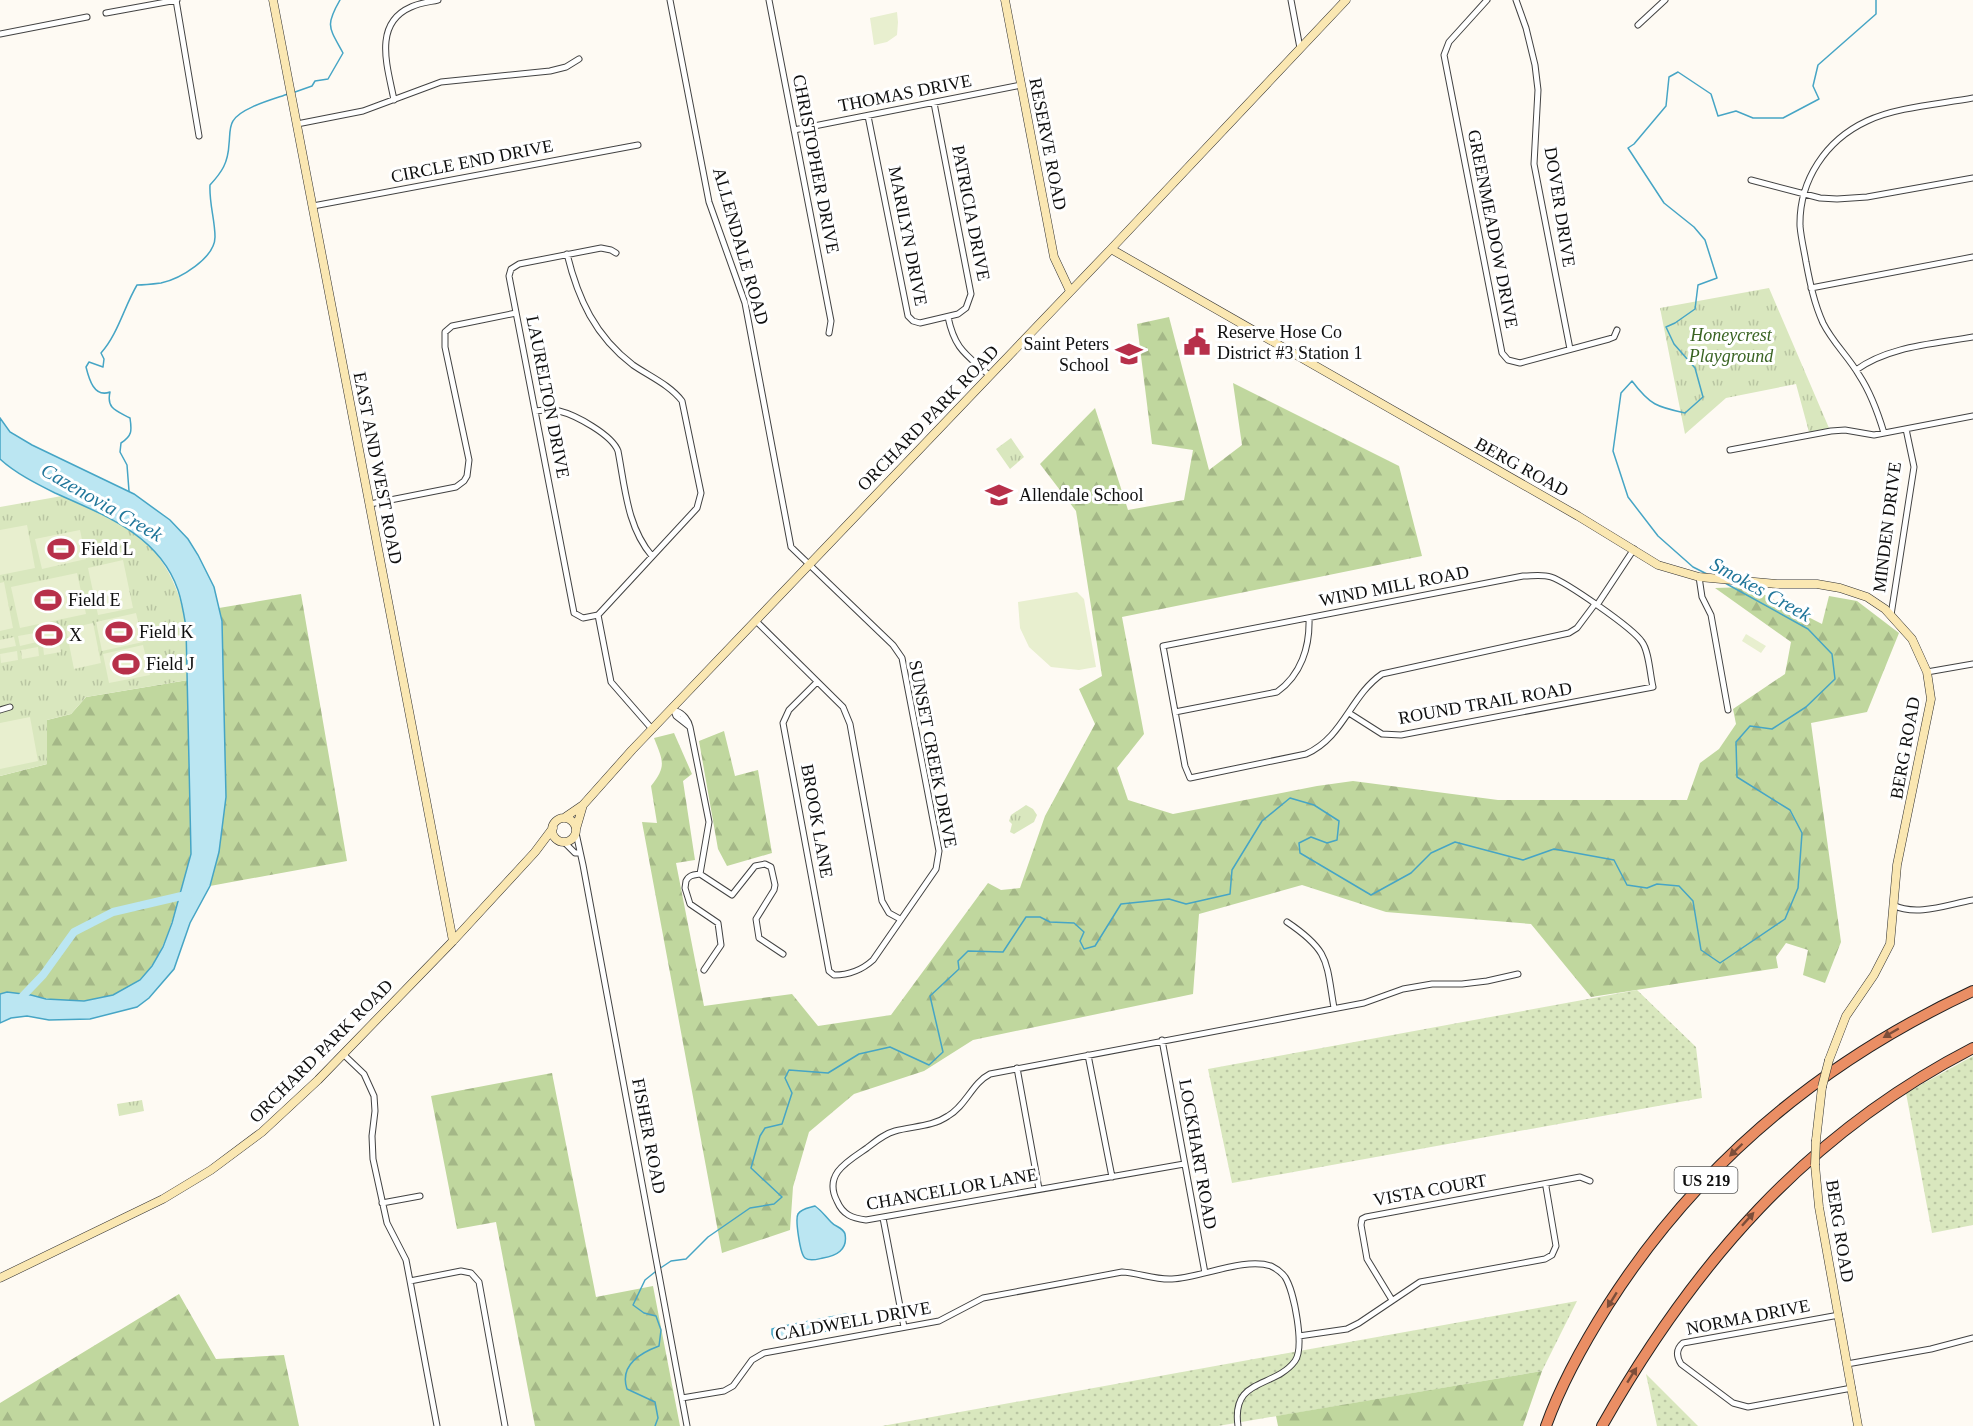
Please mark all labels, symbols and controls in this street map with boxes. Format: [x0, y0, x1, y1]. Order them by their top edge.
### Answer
street label: THOMAS DRIVE [837, 70, 973, 116]
street label: CHRISTOPHER DRIVE [789, 73, 843, 255]
street label: RESERVE ROAD [1025, 76, 1071, 212]
street label: GREENMEADOW DRIVE [1464, 128, 1522, 330]
street label: CIRCLE END DRIVE [389, 135, 555, 187]
street label: PATRICIA DRIVE [948, 143, 994, 283]
street label: DOVER DRIVE [1541, 145, 1579, 269]
street label: ALLENDALE ROAD [709, 165, 773, 327]
street label: MARILYN DRIVE [885, 165, 931, 307]
street label: LAURELTON DRIVE [522, 314, 574, 480]
place label: Reserve Hose Co District #3 Station 1 [1217, 322, 1363, 363]
park label: Honeycrest Playground [1688, 325, 1774, 366]
public building icon: Reserve Hose Co District #3 Station 1 [1182, 327, 1212, 357]
place label: Saint Peters School [1024, 334, 1109, 375]
school or university icon: Saint Peters School [1114, 339, 1144, 369]
street label: ORCHARD PARK ROAD [853, 341, 1003, 495]
street label: EAST AND WEST ROAD [350, 370, 406, 566]
street label: BERG ROAD [1472, 433, 1572, 501]
water label: Cazenovia Creek [37, 458, 168, 546]
street label: MINDEN DRIVE [1869, 461, 1905, 593]
school or university icon: Allendale School [984, 480, 1014, 510]
place label: Allendale School [1019, 485, 1143, 505]
sports icon: Field L [46, 534, 76, 564]
place label: Field L [81, 539, 134, 559]
water label: Smokes Creek [1707, 552, 1816, 626]
street label: WIND MILL ROAD [1317, 562, 1471, 610]
sports icon: Field E [33, 585, 63, 615]
place label: Field E [68, 590, 121, 610]
sports icon: Field K [104, 617, 134, 647]
sports icon: X [34, 620, 64, 650]
place label: Field K [139, 622, 194, 642]
place label: X [69, 625, 82, 645]
sports icon: Field J [111, 649, 141, 679]
place label: Field J [146, 654, 195, 674]
street label: SUNSET CREEK DRIVE [905, 658, 961, 850]
street label: ROUND TRAIL ROAD [1397, 678, 1573, 728]
street label: BERG ROAD [1886, 695, 1924, 801]
street label: BROOK LANE [797, 762, 837, 880]
street label: ORCHARD PARK ROAD [245, 975, 397, 1127]
one-way arrow [1883, 1027, 1899, 1038]
street label: FISHER ROAD [628, 1076, 670, 1196]
street label: LOCKHART ROAD [1175, 1077, 1221, 1231]
one-way arrow [1728, 1143, 1743, 1157]
street label: CHANCELLOR LANE [865, 1164, 1039, 1214]
road number: US 219 [1674, 1167, 1738, 1193]
street label: VISTA COURT [1372, 1170, 1488, 1210]
street label: BERG ROAD [1822, 1178, 1858, 1284]
one-way arrow [1741, 1212, 1755, 1227]
one-way arrow [1606, 1292, 1617, 1308]
street label: NORMA DRIVE [1684, 1295, 1812, 1339]
street label: CALDWELL DRIVE [774, 1297, 932, 1345]
one-way arrow [1626, 1367, 1637, 1384]

